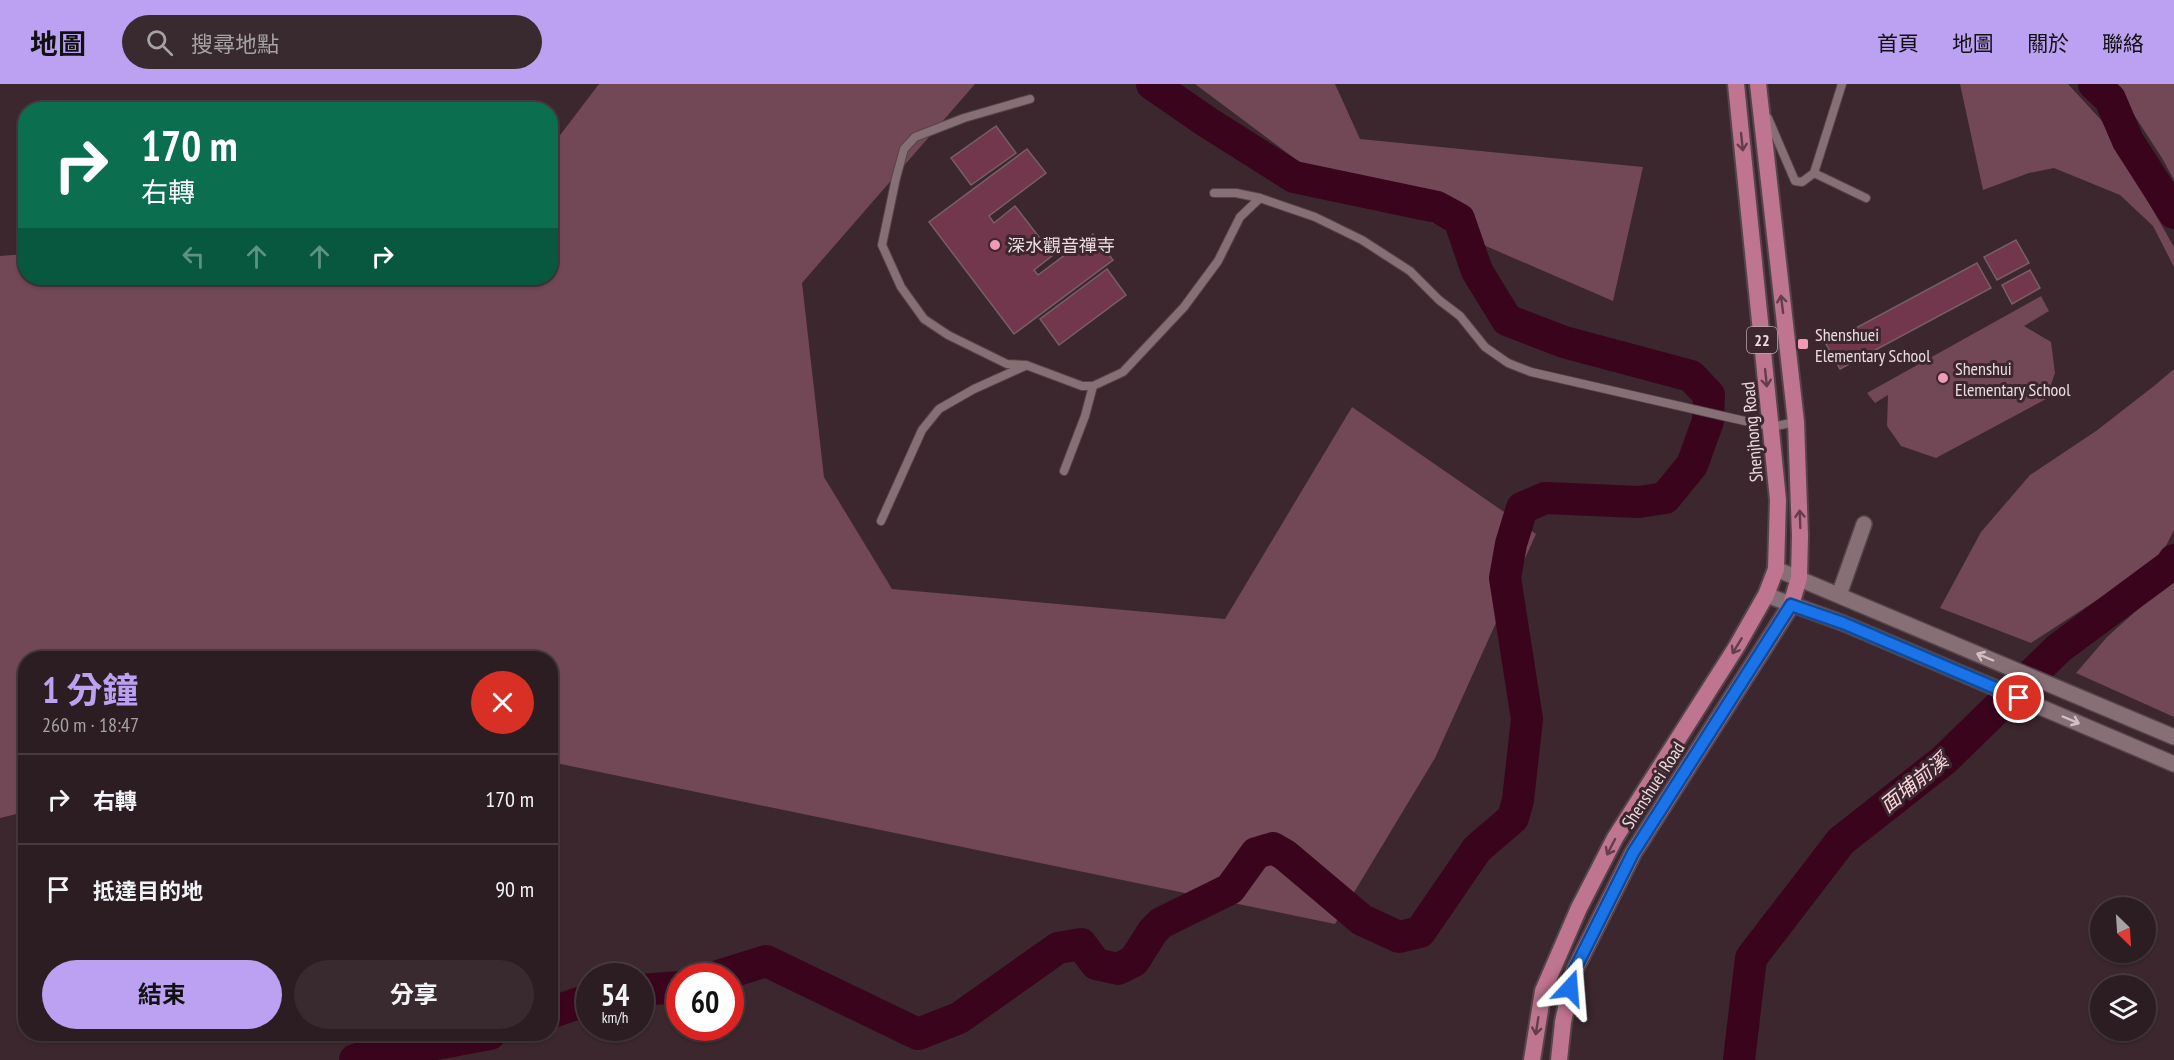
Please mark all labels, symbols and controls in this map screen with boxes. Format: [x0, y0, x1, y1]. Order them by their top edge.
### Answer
search box [122, 15, 542, 69]
text: 地圖 [30, 25, 86, 62]
icon: search [143, 26, 176, 59]
text: 搜尋地點 [191, 30, 279, 58]
text: 首頁 [1877, 30, 1919, 57]
text: 地圖 [1952, 30, 1994, 57]
text: 關於 [2027, 30, 2069, 57]
text: 聯絡 [2102, 30, 2144, 57]
text: 170 m [141, 118, 238, 173]
icon: right [42, 126, 120, 204]
one-way arrow [1737, 132, 1748, 152]
text: 右轉 [141, 175, 195, 209]
place label: 深水觀音禪寺 [1007, 234, 1115, 257]
marker: 深水觀音禪寺 [988, 238, 1002, 252]
icon: left [177, 240, 210, 273]
icon: ahead [240, 240, 273, 273]
icon: ahead [303, 240, 336, 273]
icon: right [366, 240, 399, 273]
one-way arrow [1776, 295, 1787, 315]
place label: Shenshuei Elementary School [1815, 323, 1931, 367]
road number: 22 [1747, 327, 1777, 353]
marker: Shenshuei Elementary School [1796, 337, 1810, 351]
place label: Shenshui Elementary School [1955, 357, 2071, 401]
one-way arrow [1761, 368, 1772, 387]
marker: Shenshui Elementary School [1936, 371, 1950, 385]
street label: Shenjhong Road [1736, 381, 1768, 483]
one-way arrow [1794, 510, 1805, 530]
one-way arrow [1730, 637, 1742, 654]
one-way arrow [1976, 651, 1994, 662]
text: 1 分鐘 [42, 666, 139, 713]
button: close [471, 671, 534, 734]
pin [1993, 672, 2044, 723]
icon: arrive [2002, 681, 2035, 714]
text: 260 m · 18:47 [42, 712, 139, 738]
one-way arrow [2061, 715, 2079, 726]
street label: Shenshuei Road [1616, 737, 1690, 833]
water label: 面埔前溪 [1875, 746, 1956, 818]
icon: right [42, 783, 75, 816]
text: 170 m [485, 785, 534, 813]
text: 右轉 [93, 787, 137, 815]
one-way arrow [1605, 837, 1616, 855]
icon: arrive [42, 873, 75, 906]
text: 90 m [495, 875, 534, 903]
text: 抵達目的地 [93, 877, 203, 905]
north arrow [2090, 897, 2156, 963]
map controls [2090, 897, 2156, 1041]
position arrow [1538, 956, 1602, 1020]
button: 結束 [42, 960, 282, 1029]
button: 分享 [294, 960, 534, 1029]
speed limit sign: 60 [666, 963, 744, 1041]
text: 54 [601, 975, 629, 1014]
button: layers [2090, 975, 2156, 1041]
text: km/h [602, 1008, 628, 1027]
one-way arrow [1532, 1016, 1543, 1035]

